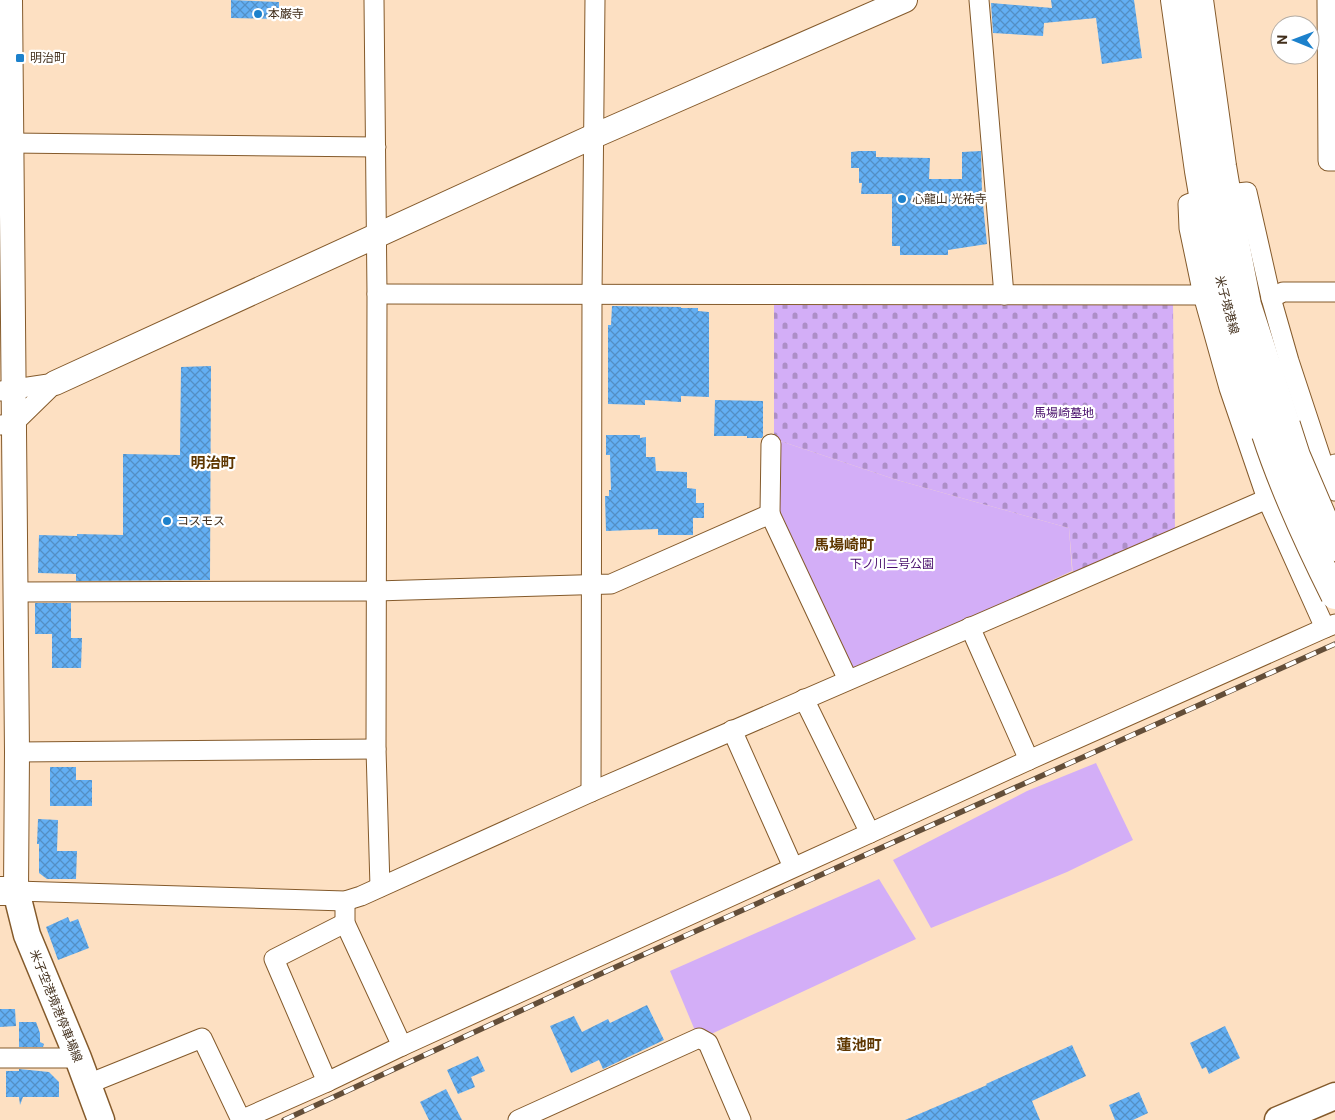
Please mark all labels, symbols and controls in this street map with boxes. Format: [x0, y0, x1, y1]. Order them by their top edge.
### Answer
place label: 本巌寺 [268, 7, 304, 21]
marker: 本巌寺 [252, 8, 264, 20]
north arrow [1270, 15, 1320, 65]
text: N [1274, 35, 1290, 45]
place label: 明治町 [30, 51, 66, 65]
marker: 明治町 [14, 52, 26, 64]
place label: 心龍山 光祐寺 [912, 192, 987, 206]
marker: 心龍山 光祐寺 [896, 193, 908, 205]
street label: 米子境港線 [1212, 274, 1242, 336]
park label: 馬場崎墓地 [1034, 406, 1094, 420]
district label: 明治町 [190, 454, 236, 472]
place label: コスモス [177, 514, 225, 528]
marker: コスモス [161, 515, 173, 527]
district label: 馬場崎町 [814, 536, 874, 554]
park label: 下ノ川二号公園 [850, 557, 934, 571]
street label: 米子空港境港停車場線 [27, 948, 85, 1064]
district label: 蓮池町 [836, 1036, 882, 1054]

